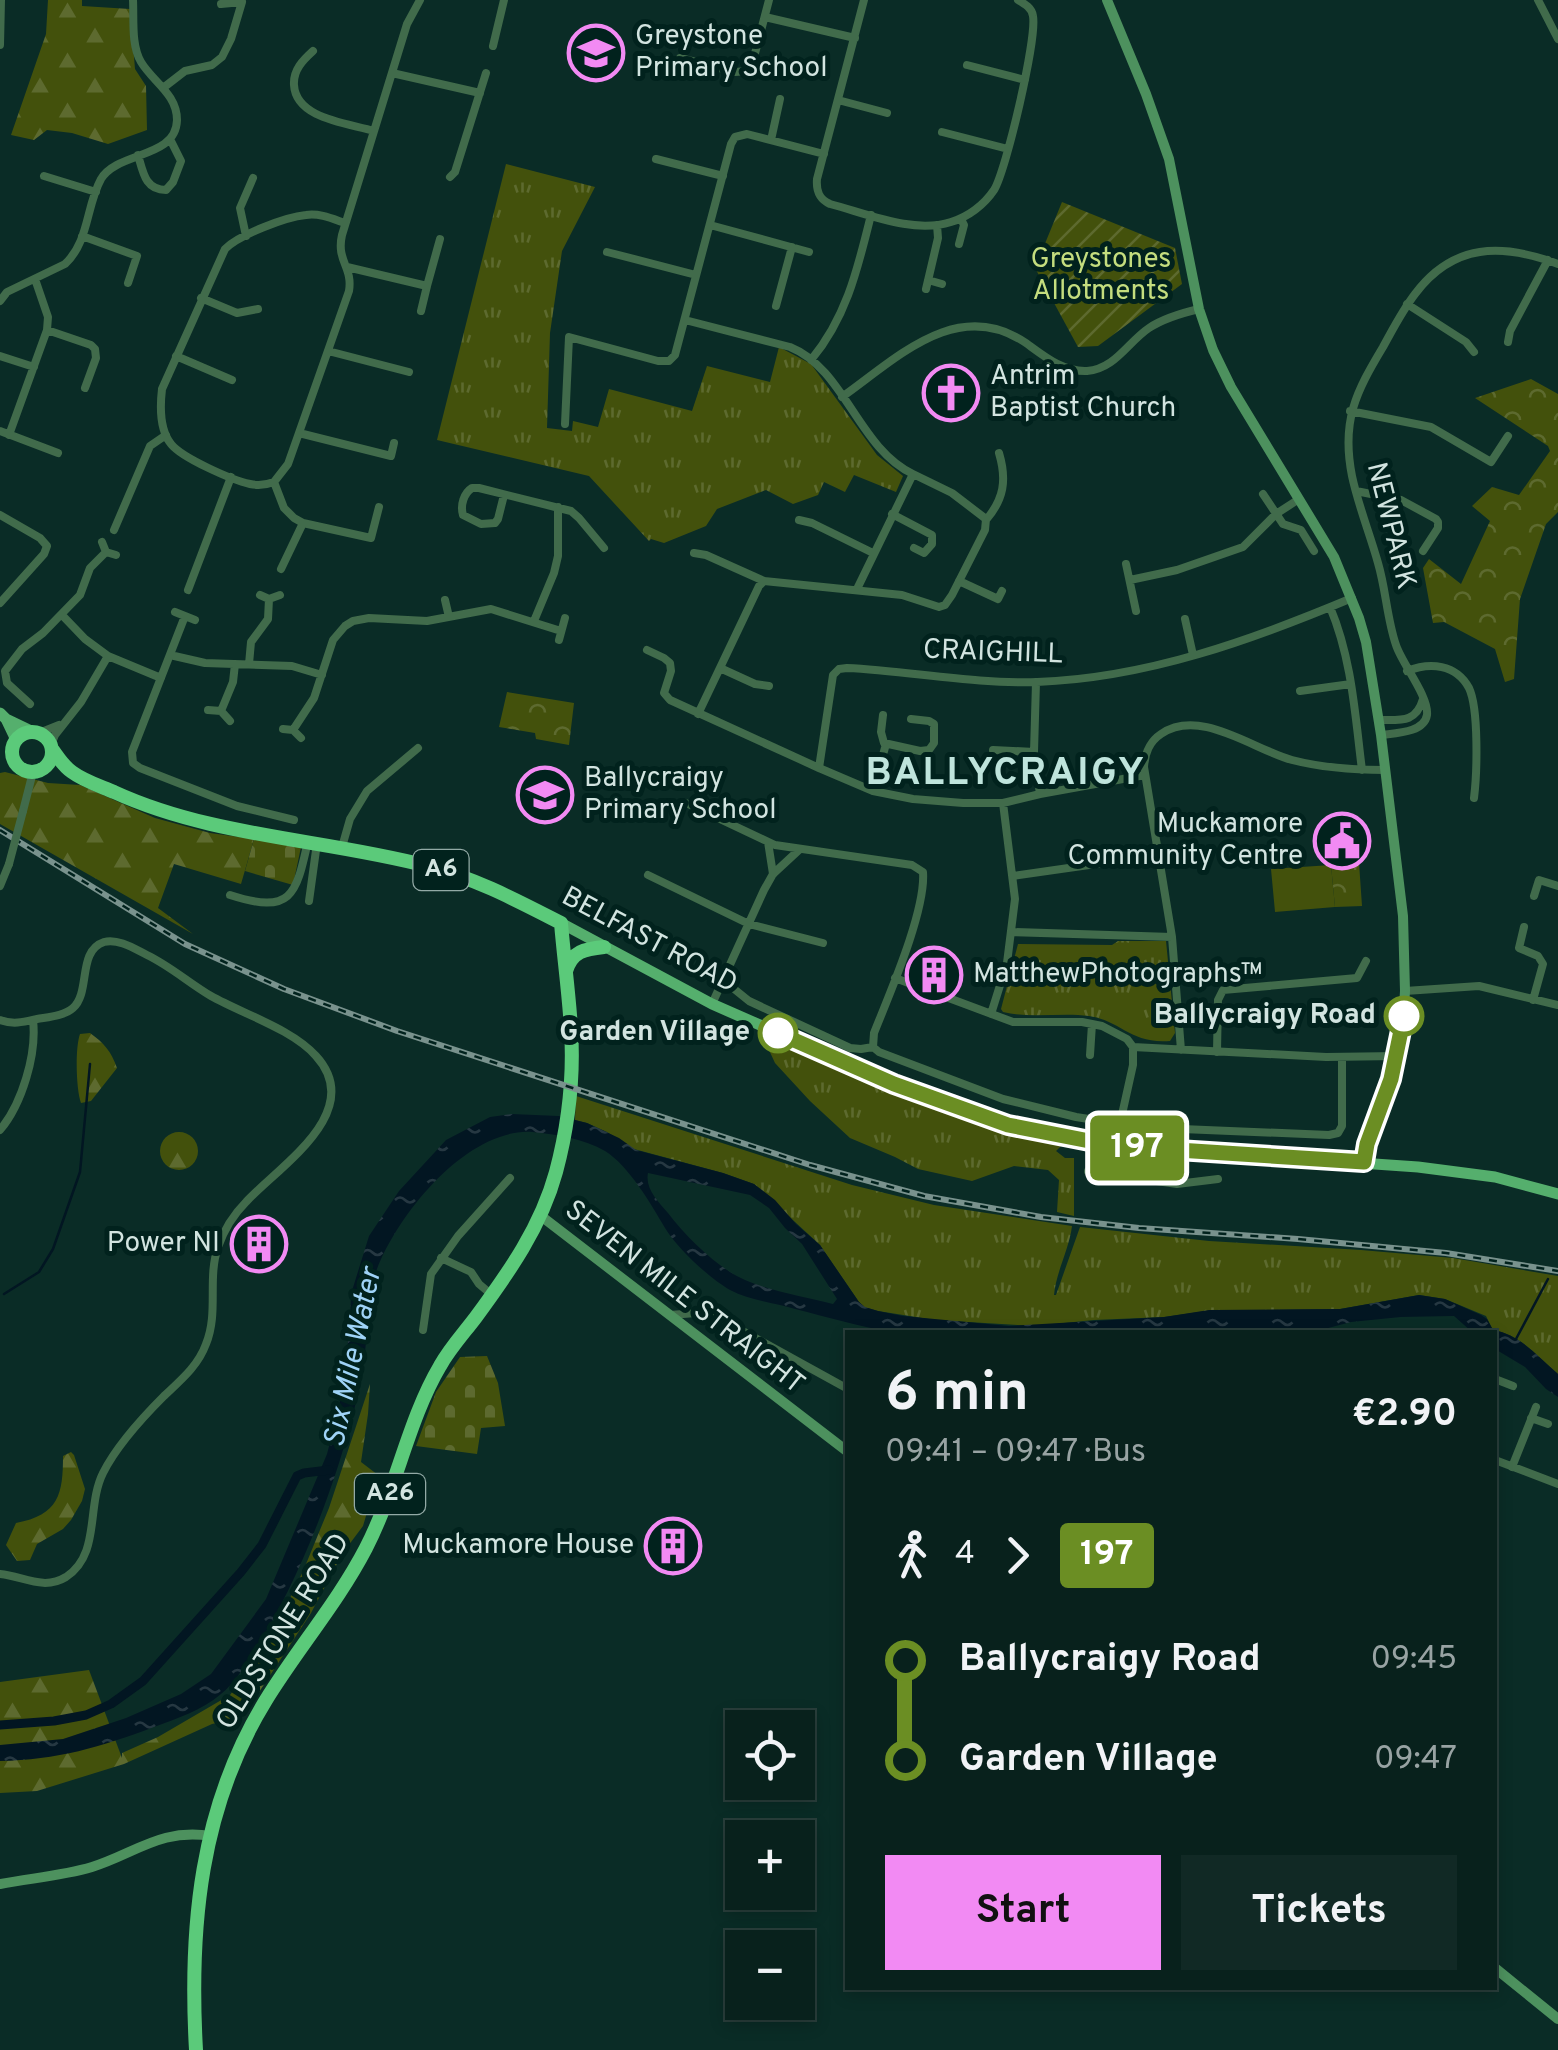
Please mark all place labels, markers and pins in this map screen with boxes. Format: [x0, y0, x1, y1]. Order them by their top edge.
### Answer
place label: Greystone Primary School [635, 19, 827, 87]
school or university icon: Greystone Primary School [566, 23, 626, 83]
place label: Antrim Baptist Church [990, 359, 1176, 427]
church icon: Antrim Baptist Church [921, 363, 981, 423]
place label: Ballycraigy Primary School [584, 761, 776, 829]
school or university icon: Ballycraigy Primary School [515, 765, 575, 825]
place label: Muckamore Community Centre [1067, 807, 1303, 875]
public building icon: Muckamore Community Centre [1312, 811, 1372, 871]
building icon: MatthewPhotographs™ [904, 945, 964, 1005]
place label: MatthewPhotographs™ [973, 957, 1263, 993]
marker: Ballycraigy Road [1385, 997, 1423, 1035]
place label: Ballycraigy Road [1154, 998, 1376, 1034]
marker: Garden Village [759, 1014, 797, 1052]
place label: Garden Village [559, 1015, 750, 1051]
building icon: Power NI [229, 1214, 289, 1274]
place label: Power NI [107, 1226, 220, 1262]
building icon: Muckamore House [643, 1516, 703, 1576]
place label: Muckamore House [402, 1528, 634, 1564]

